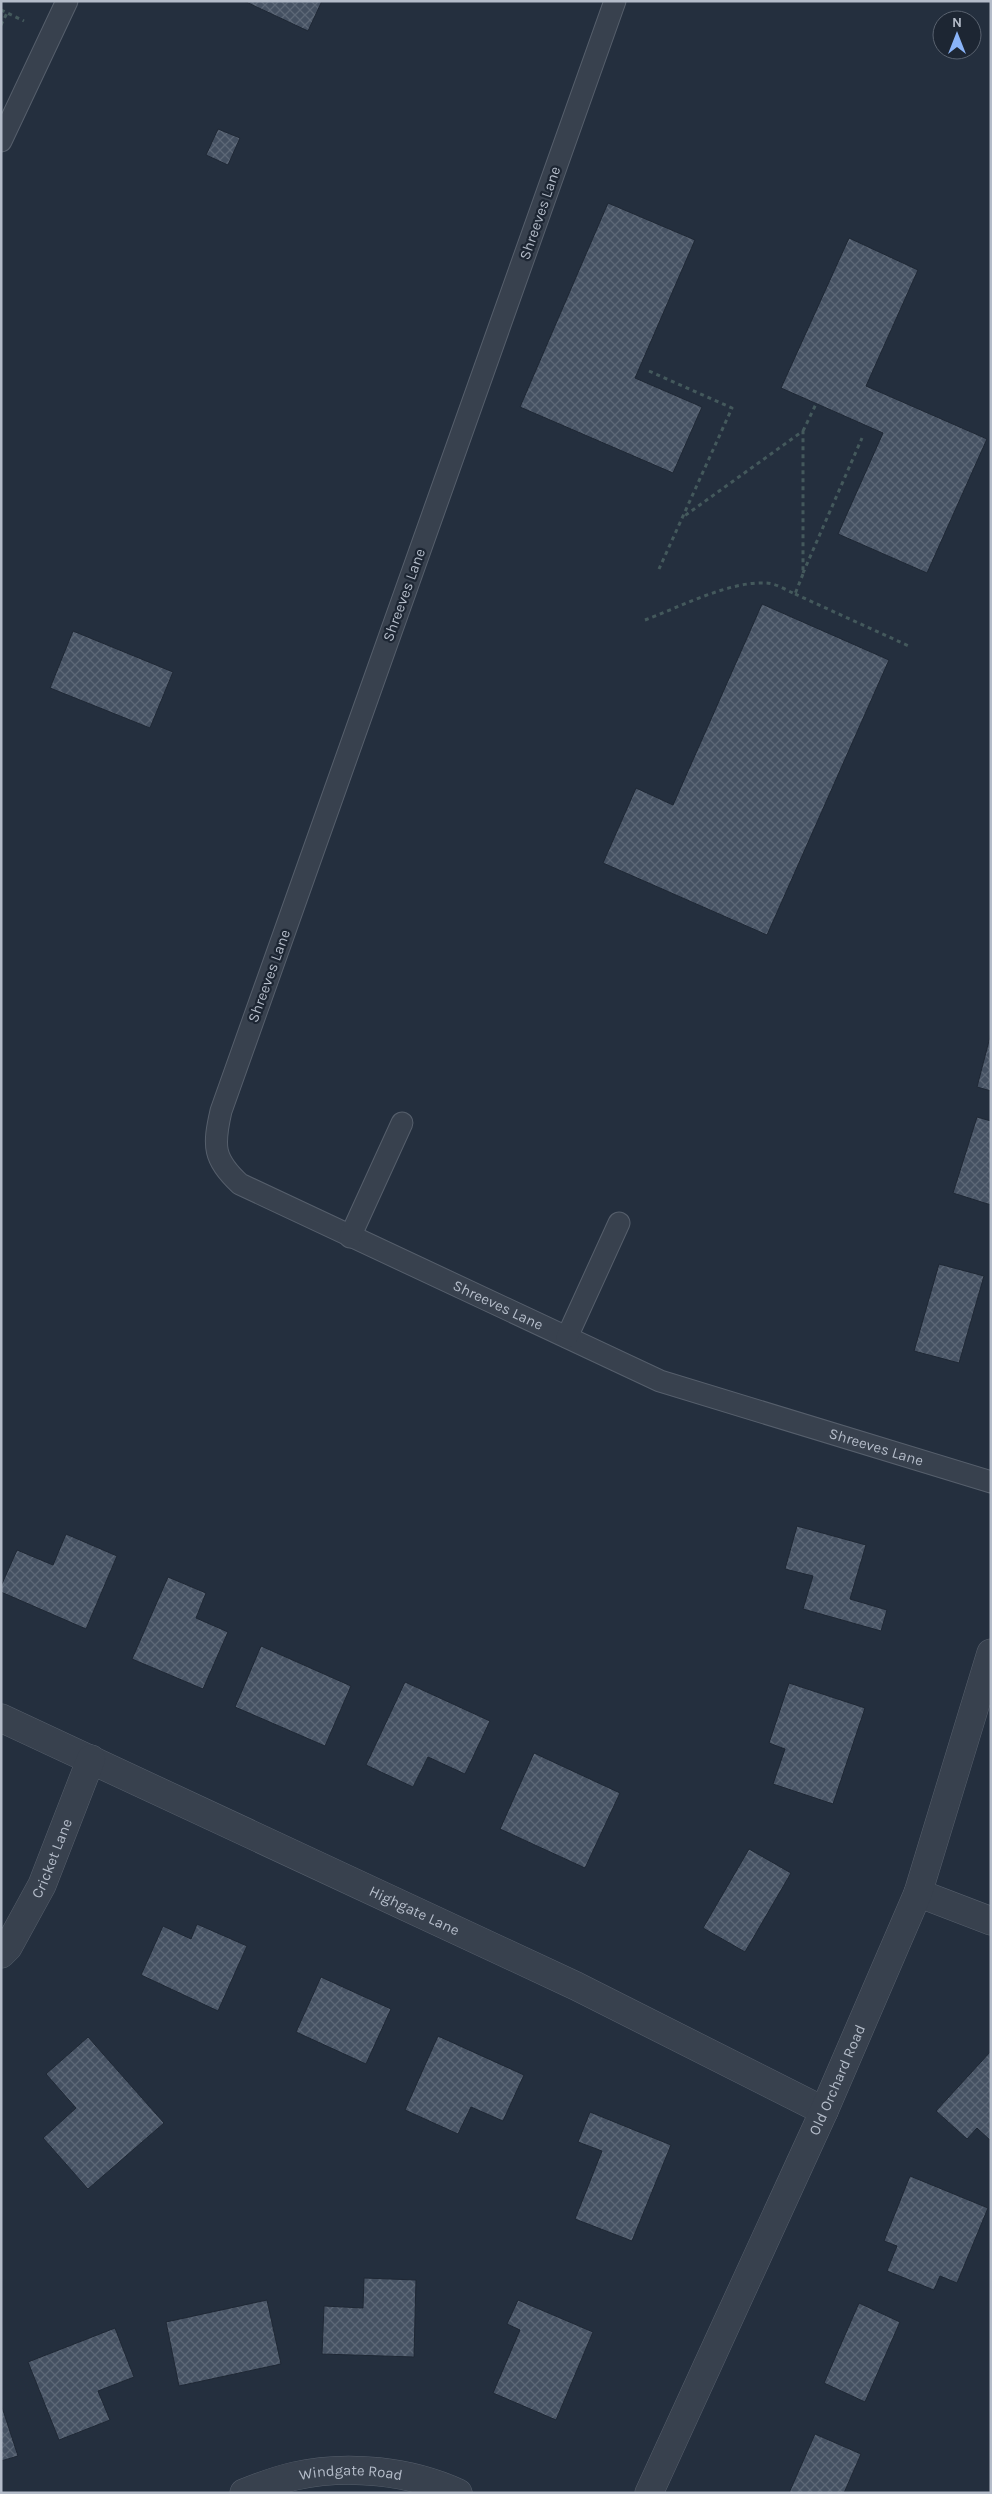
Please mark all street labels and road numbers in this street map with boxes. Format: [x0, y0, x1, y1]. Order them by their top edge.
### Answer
street label: Shreeves Lane [516, 164, 564, 262]
street label: Shreeves Lane [379, 546, 429, 644]
street label: Shreeves Lane [244, 927, 294, 1025]
street label: Shreeves Lane [450, 1276, 546, 1334]
street label: Shreeves Lane [827, 1424, 926, 1470]
street label: Cricket Lane [27, 1816, 76, 1901]
street label: Highgate Lane [366, 1882, 462, 1939]
street label: Old Orchard Road [805, 2022, 869, 2138]
street label: Windgate Road [297, 2461, 404, 2484]

